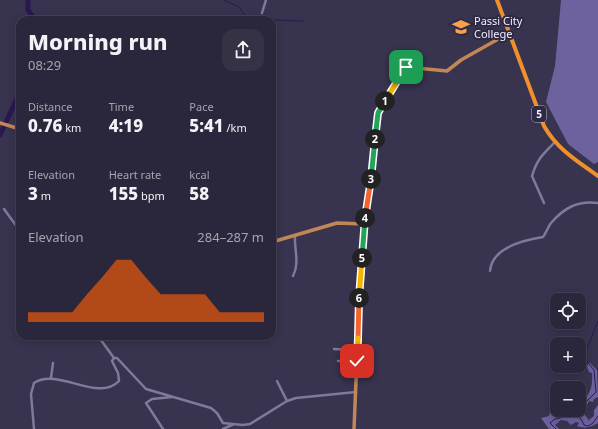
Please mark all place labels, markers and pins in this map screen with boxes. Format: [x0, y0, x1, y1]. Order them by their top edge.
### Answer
place label: Passi City College [474, 13, 523, 41]
school or university icon: Passi City College [451, 17, 471, 37]
pin [389, 50, 423, 84]
pin: 1 [375, 91, 395, 111]
pin: 2 [365, 129, 385, 149]
pin: 3 [361, 169, 381, 189]
pin: 4 [355, 208, 375, 228]
pin: 5 [352, 248, 372, 268]
pin: 6 [349, 288, 369, 308]
pin [340, 344, 374, 378]

